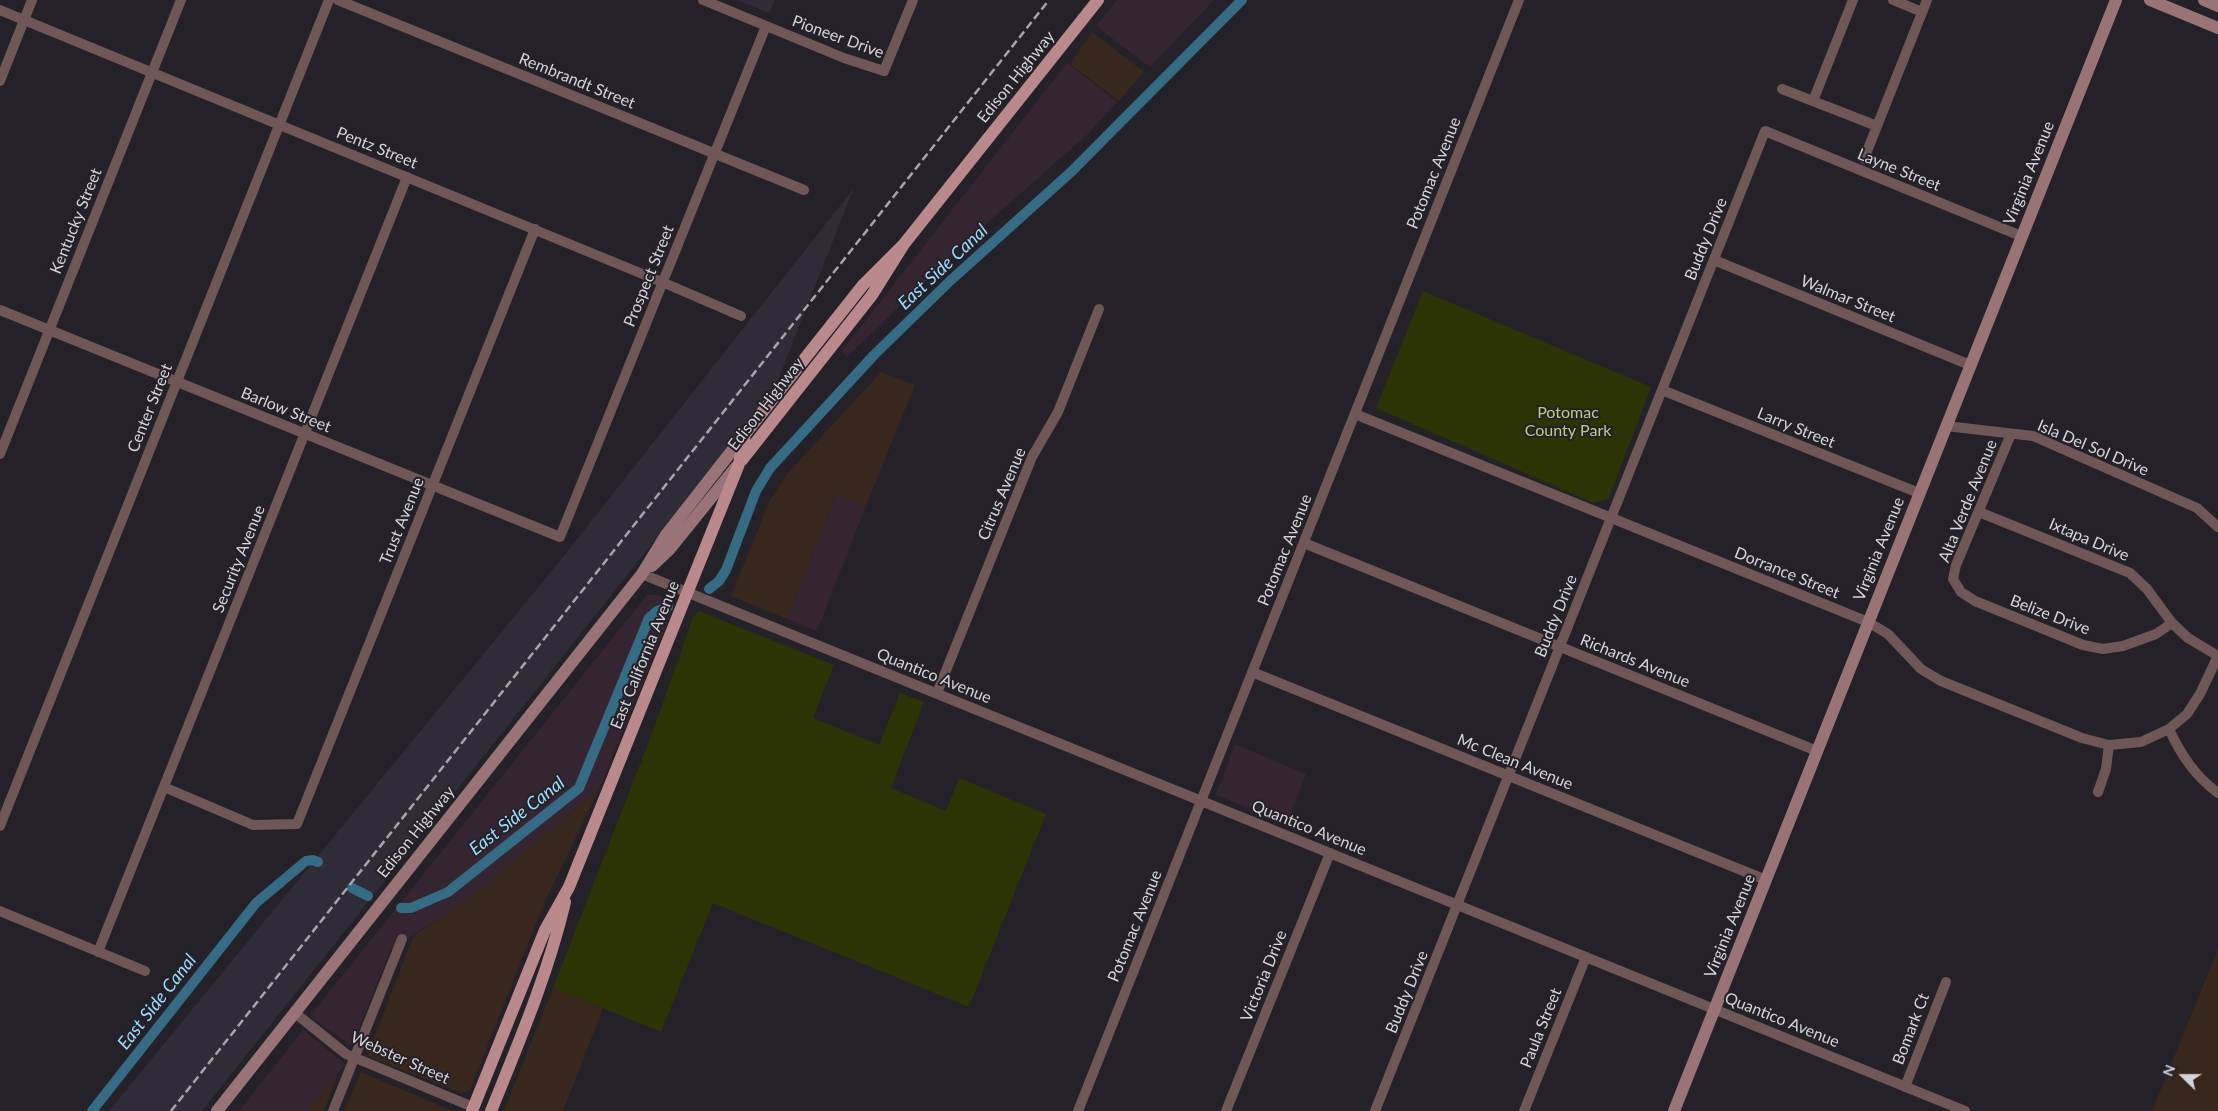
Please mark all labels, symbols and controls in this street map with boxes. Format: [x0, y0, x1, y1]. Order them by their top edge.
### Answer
street label: Pioneer Drive [789, 12, 887, 62]
street label: Edison Highway [973, 27, 1059, 127]
street label: Rembrandt Street [516, 49, 638, 113]
street label: Potomac Avenue [1403, 114, 1465, 232]
street label: Virginia Avenue [1999, 118, 2059, 228]
street label: Pentz Street [334, 123, 420, 173]
street label: Layne Street [1855, 145, 1943, 195]
street label: Kentucky Street [46, 165, 106, 277]
street label: Buddy Drive [1681, 195, 1731, 283]
water label: East Side Canal [894, 220, 992, 314]
street label: Prospect Street [620, 222, 678, 330]
street label: Walmar Street [1798, 271, 1898, 327]
street label: Edison Highway [724, 354, 808, 454]
street label: Center Street [123, 361, 177, 455]
street label: Barlow Street [238, 383, 334, 437]
park label: Potomac County Park [1525, 403, 1611, 441]
street label: Larry Street [1754, 404, 1838, 452]
street label: Isla Del Sol Drive [2034, 416, 2152, 480]
street label: Alta Verde Avenue [1935, 437, 2001, 565]
street label: Citrus Avenue [974, 445, 1030, 543]
street label: Trust Avenue [376, 475, 428, 567]
street label: Potomac Avenue [1254, 491, 1316, 609]
street label: Virginia Avenue [1849, 494, 1909, 604]
street label: Security Avenue [209, 502, 269, 616]
street label: Ixtapa Drive [2046, 515, 2132, 565]
street label: Dorrance Street [1732, 543, 1842, 603]
street label: Buddy Drive [1531, 572, 1581, 660]
street label: East California Avenue [606, 578, 684, 732]
street label: Belize Drive [2007, 591, 2093, 639]
street label: Richards Avenue [1577, 630, 1693, 692]
street label: Quantico Avenue [874, 644, 994, 708]
street label: Mc Clean Avenue [1454, 730, 1576, 794]
water label: East Side Canal [465, 772, 569, 860]
street label: Edison Highway [373, 782, 459, 882]
street label: Quantico Avenue [1249, 796, 1369, 860]
street label: Potomac Avenue [1104, 867, 1166, 985]
street label: Virginia Avenue [1700, 871, 1760, 981]
street label: Victoria Drive [1237, 927, 1291, 1025]
street label: Buddy Drive [1382, 948, 1432, 1036]
water label: East Side Canal [113, 950, 201, 1054]
street label: Paula Street [1516, 985, 1566, 1071]
street label: Quantico Avenue [1722, 988, 1842, 1052]
street label: Bomark Ct [1889, 991, 1933, 1067]
street label: Webster Street [348, 1028, 452, 1088]
north arrow [2158, 1051, 2208, 1101]
text: N [2159, 1062, 2179, 1078]

